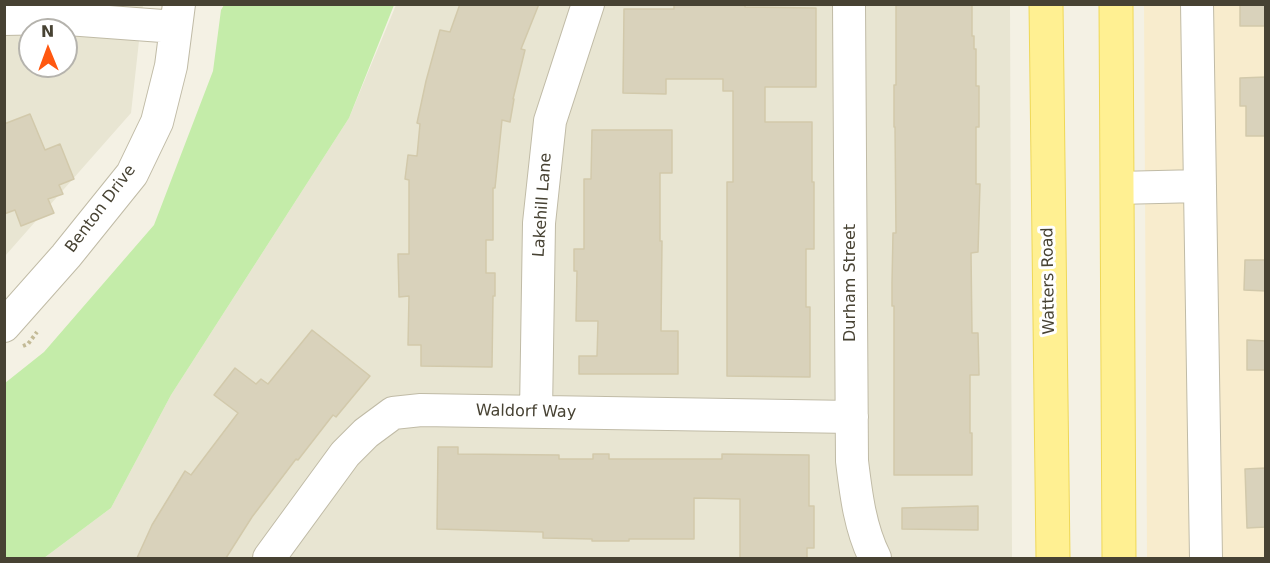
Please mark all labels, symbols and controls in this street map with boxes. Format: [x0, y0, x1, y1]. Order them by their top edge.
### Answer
north arrow [18, 18, 78, 78]
text: N [41, 22, 55, 41]
street label: Lakehill Lane [530, 152, 556, 258]
street label: Benton Drive [62, 161, 140, 257]
street label: Durham Street [841, 224, 861, 342]
street label: Watters Road [1038, 227, 1060, 335]
street label: Waldorf Way [476, 402, 576, 422]

